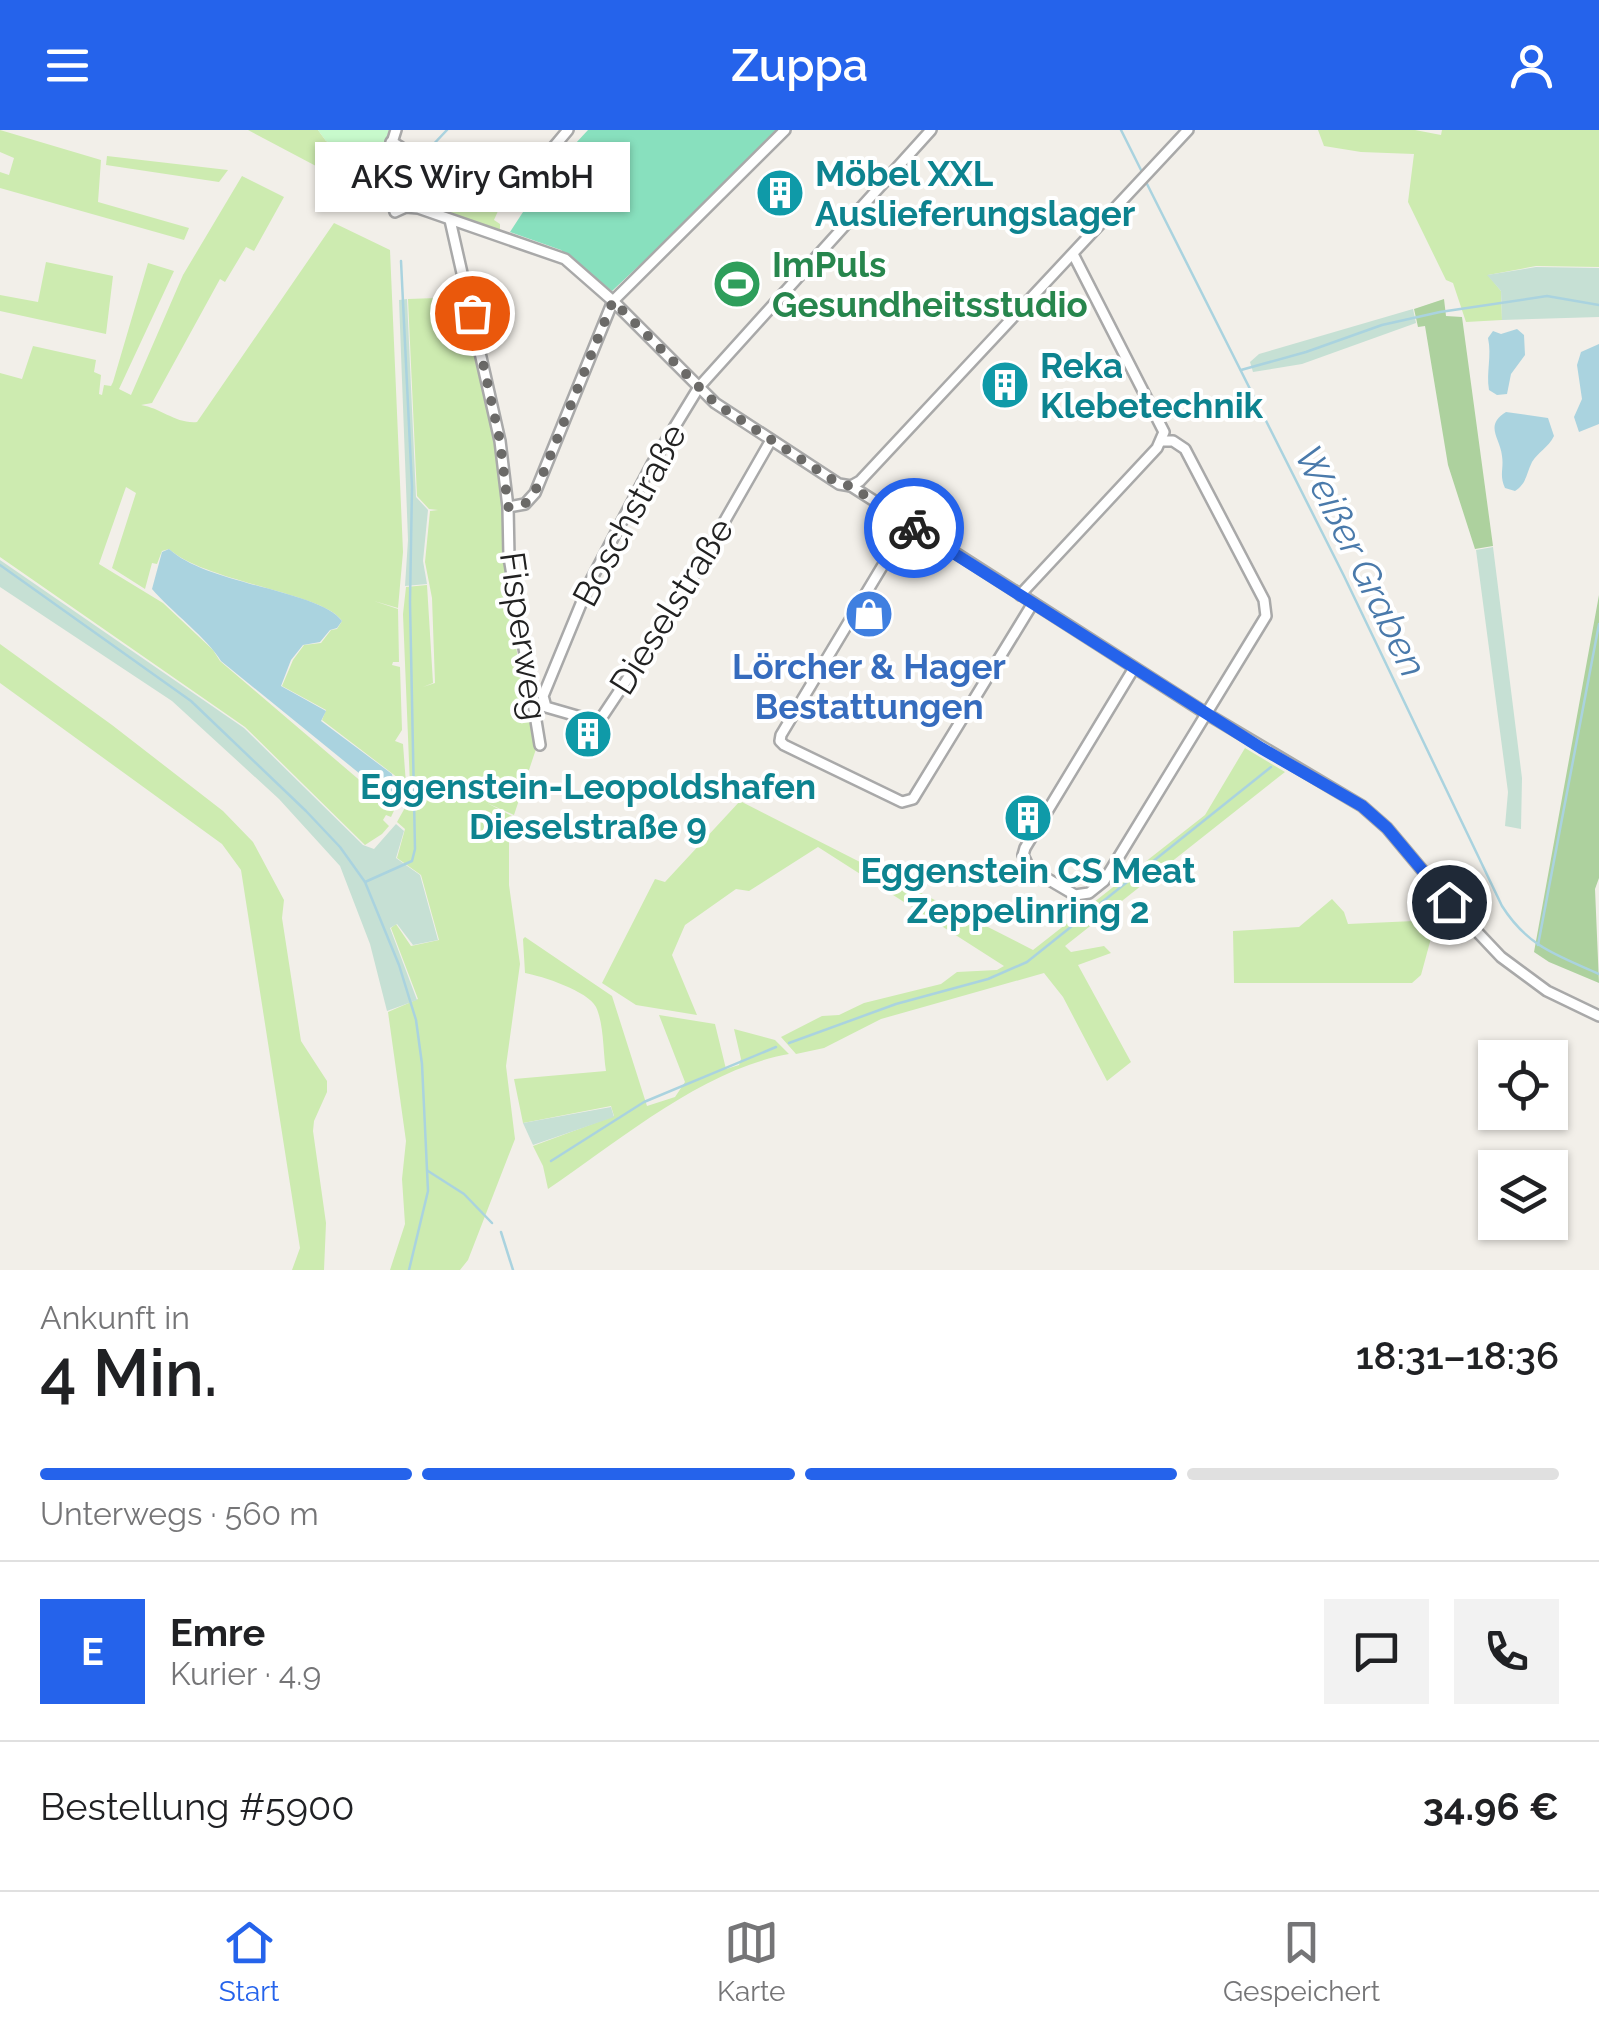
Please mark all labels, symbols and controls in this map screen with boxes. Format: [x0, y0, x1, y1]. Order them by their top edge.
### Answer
icon: menu [40, 38, 95, 93]
icon: person [1504, 38, 1559, 93]
text: Zuppa [731, 39, 868, 92]
callout: AKS Wiry GmbH [314, 143, 630, 213]
place label: Möbel XXL Auslieferungslager [815, 153, 1136, 234]
text: AKS Wiry GmbH [351, 158, 594, 195]
building icon: Möbel XXL Auslieferungslager [754, 167, 806, 219]
place label: ImPuls Gesundheitsstudio [772, 244, 1088, 325]
sports icon: ImPuls Gesundheitsstudio [711, 258, 763, 310]
pin [430, 271, 515, 356]
icon: bag [445, 286, 500, 341]
place label: Reka Klebetechnik [1040, 345, 1264, 426]
building icon: Reka Klebetechnik [979, 359, 1031, 411]
street label: Boschstraße [564, 417, 694, 613]
water label: Weißer Graben [1286, 438, 1436, 684]
courier [864, 478, 964, 578]
icon: bike [887, 501, 942, 556]
street label: Dieselstraße [601, 510, 741, 702]
street label: Fisperweg [492, 549, 556, 723]
shop icon: Lörcher & Hager Bestattungen [843, 588, 895, 640]
place label: Lörcher & Hager Bestattungen [732, 646, 1006, 727]
building icon: Eggenstein-Leopoldshafen Dieselstraße 9 [562, 708, 614, 760]
place label: Eggenstein-Leopoldshafen Dieselstraße 9 [360, 766, 816, 847]
building icon: Eggenstein CS Meat Zeppelinring 2 [1002, 792, 1054, 844]
place label: Eggenstein CS Meat Zeppelinring 2 [860, 850, 1196, 931]
pin [1407, 860, 1492, 945]
icon: home [1422, 875, 1477, 930]
map controls [1478, 1040, 1568, 1240]
button: locate [1478, 1040, 1568, 1130]
button: layers [1478, 1150, 1568, 1240]
text: Ankunft in [40, 1299, 190, 1336]
text: 18:31–18:36 [1356, 1333, 1559, 1378]
text: 4 Min. [40, 1335, 218, 1411]
text: Unterwegs · 560 m [40, 1495, 319, 1532]
button: chat [1324, 1599, 1429, 1704]
button: phone [1454, 1599, 1559, 1704]
text: Emre [170, 1610, 265, 1655]
text: E [81, 1629, 104, 1674]
text: Kurier · 4.9 [170, 1655, 321, 1692]
text: Bestellung #5900 [40, 1784, 355, 1829]
text: 34.96 € [1423, 1784, 1559, 1829]
tab: Start [219, 1915, 279, 2008]
tab: Karte [717, 1915, 786, 2008]
tab: Gespeichert [1223, 1915, 1380, 2008]

